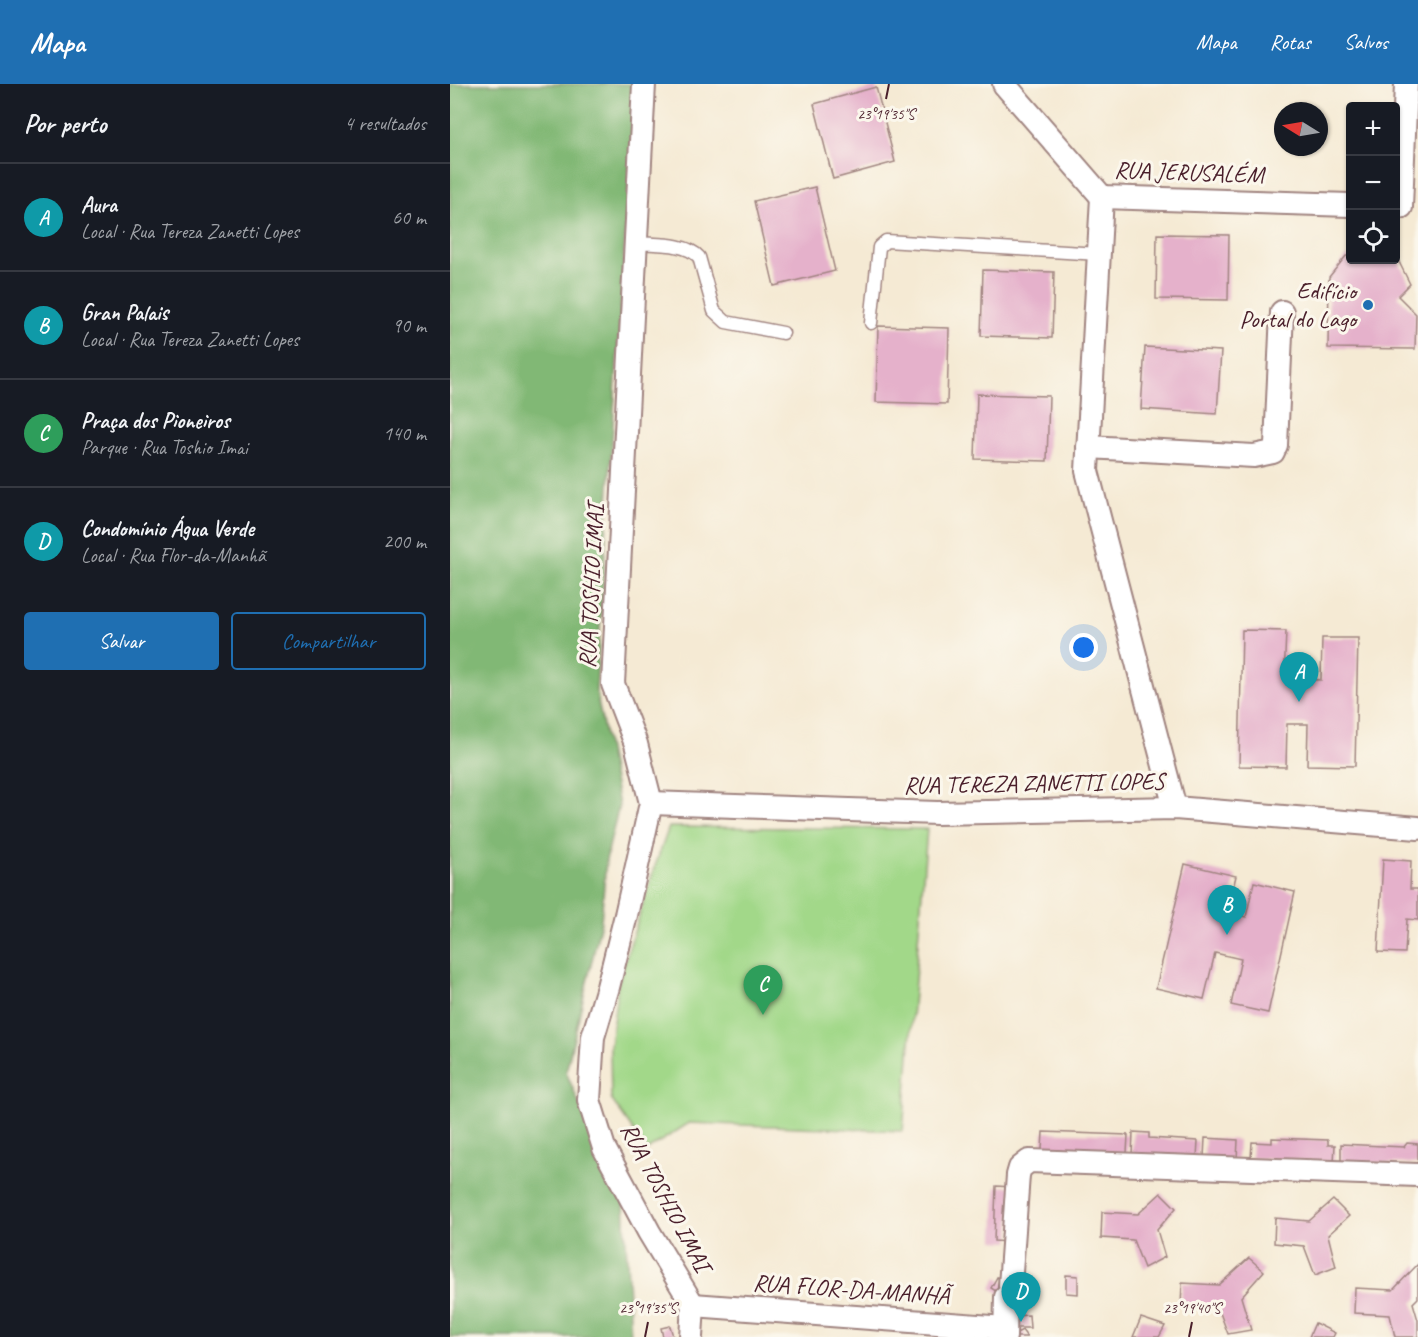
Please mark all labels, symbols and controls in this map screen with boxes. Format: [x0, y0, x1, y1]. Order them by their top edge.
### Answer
text: Mapa [30, 25, 85, 60]
text: Mapa [1196, 29, 1237, 55]
text: Rotas [1270, 29, 1311, 55]
text: Salvos [1344, 29, 1388, 55]
north arrow [1274, 102, 1328, 156]
map controls [1346, 102, 1400, 264]
button: + [1346, 102, 1400, 156]
text: 23°19'35"S [857, 105, 917, 124]
text: Por perto [24, 107, 106, 140]
text: 4 resultados [344, 111, 426, 136]
street label: RUA JERUSALÉM [1114, 154, 1267, 190]
button: − [1346, 156, 1400, 210]
text: Aura [81, 191, 117, 219]
text: A [38, 205, 49, 230]
text: 60 m [392, 205, 426, 230]
button: locate [1346, 210, 1400, 264]
text: Local · Rua Tereza Zanetti Lopes [81, 219, 299, 244]
place label: Edifício Portal do Lago [1240, 276, 1359, 334]
marker: Edifício Portal do Lago [1361, 298, 1375, 312]
text: Gran Palais [81, 299, 168, 327]
text: B [38, 313, 49, 338]
text: 90 m [392, 313, 426, 338]
text: Local · Rua Tereza Zanetti Lopes [81, 327, 299, 352]
text: Praça dos Pioneiros [81, 407, 230, 435]
text: C [39, 421, 48, 446]
text: 140 m [383, 421, 426, 446]
text: Parque · Rua Toshio Imai [81, 435, 248, 460]
street label: RUA TOSHIO IMAI [572, 498, 611, 669]
text: Condomínio Água Verde [81, 515, 254, 543]
text: D [38, 529, 49, 554]
text: 200 m [383, 529, 426, 554]
text: Local · Rua Flor-da-Manhã [81, 543, 265, 568]
button: Salvar [24, 612, 219, 670]
button: Compartilhar [231, 612, 426, 670]
your location [1069, 633, 1098, 662]
pin: A [1280, 652, 1318, 702]
street label: RUA TEREZA ZANETTI LOPES [903, 766, 1168, 800]
pin: B [1208, 886, 1246, 935]
pin: C [744, 966, 782, 1015]
street label: RUA TOSHIO IMAI [614, 1117, 720, 1281]
street label: RUA FLOR-DA-MANHÃ [752, 1267, 955, 1311]
pin: D [1002, 1272, 1040, 1322]
text: 23°19'35"S [619, 1299, 679, 1318]
text: 23°19'40"S [1163, 1299, 1223, 1318]

